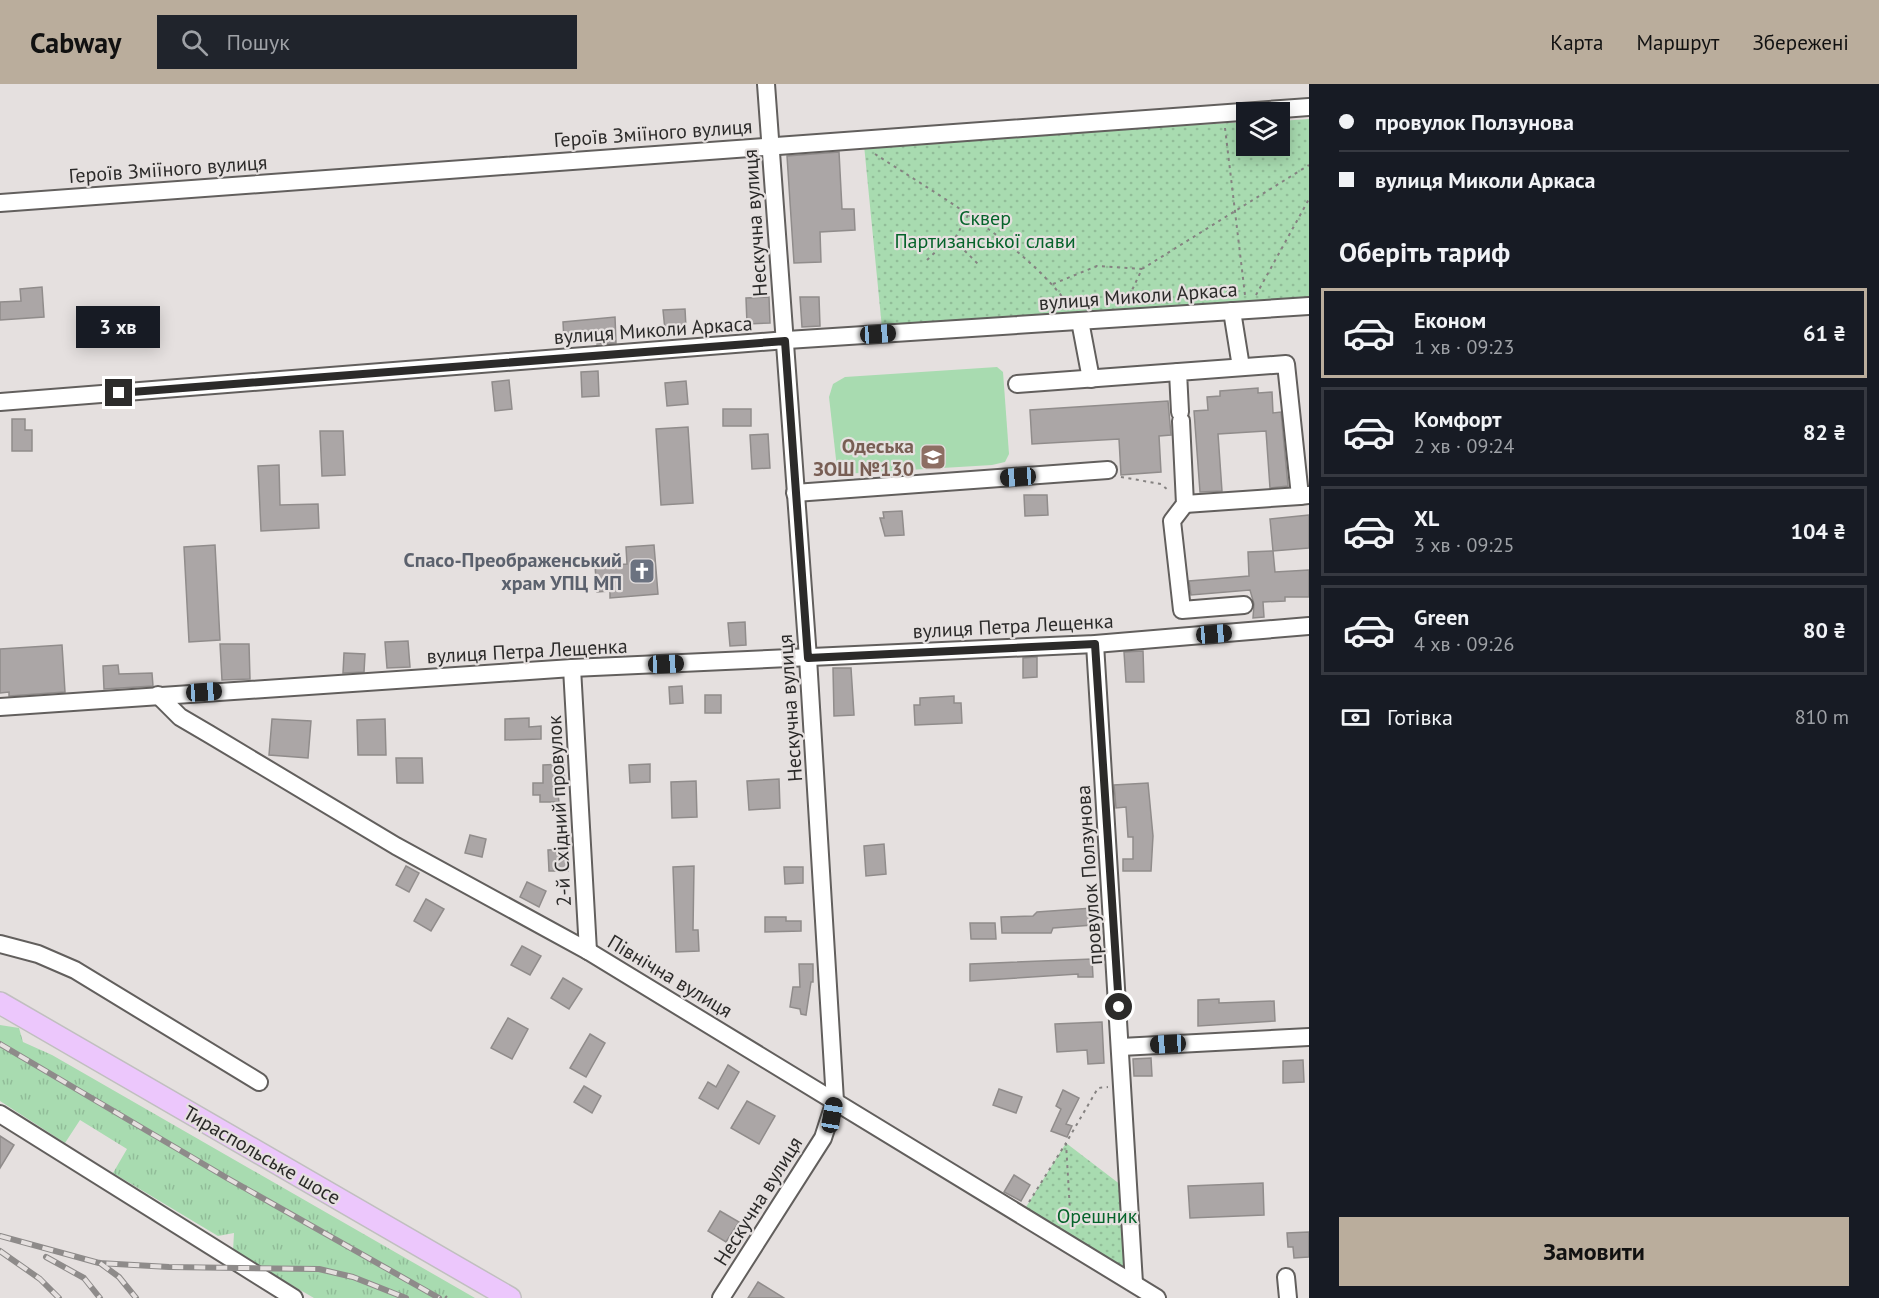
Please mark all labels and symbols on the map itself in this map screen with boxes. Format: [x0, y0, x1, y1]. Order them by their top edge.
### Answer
street label: Героїв Зміїного вулиця [553, 113, 753, 153]
street label: Нескучна вулиця [737, 148, 773, 298]
street label: Героїв Зміїного вулиця [68, 149, 268, 189]
park label: Сквер Партизанської слави [894, 205, 1076, 254]
street label: вулиця Миколи Аркаса [1038, 276, 1238, 316]
callout: 3 хв [77, 306, 161, 348]
street label: вулиця Миколи Аркаса [553, 310, 753, 350]
car [859, 324, 897, 344]
route end [105, 379, 132, 406]
place label: Одеська ЗОШ №130 [813, 433, 914, 482]
school or university icon: Одеська ЗОШ №130 [918, 442, 948, 472]
car [999, 467, 1037, 487]
place label: Спасо-Преображенський храм УПЦ МП [404, 547, 622, 596]
church icon: Спасо-Преображенський храм УПЦ МП [627, 556, 657, 586]
street label: вулиця Петра Лещенка [912, 608, 1114, 644]
car [1195, 623, 1233, 645]
street label: вулиця Петра Лещенка [426, 633, 628, 669]
street label: Нескучна вулиця [772, 633, 808, 783]
car [648, 654, 684, 674]
car [185, 682, 223, 702]
street label: 2-й Східний провулок [541, 714, 577, 907]
street label: провулок Ползунова [1070, 784, 1108, 966]
street label: Північна вулиця [603, 929, 737, 1023]
route start [1105, 993, 1132, 1020]
car [1150, 1034, 1186, 1054]
car [820, 1096, 844, 1134]
street label: Тираспольське шосе [179, 1099, 345, 1211]
street label: Нескучна вулиця [708, 1132, 808, 1270]
park label: Орешник [1057, 1203, 1138, 1229]

